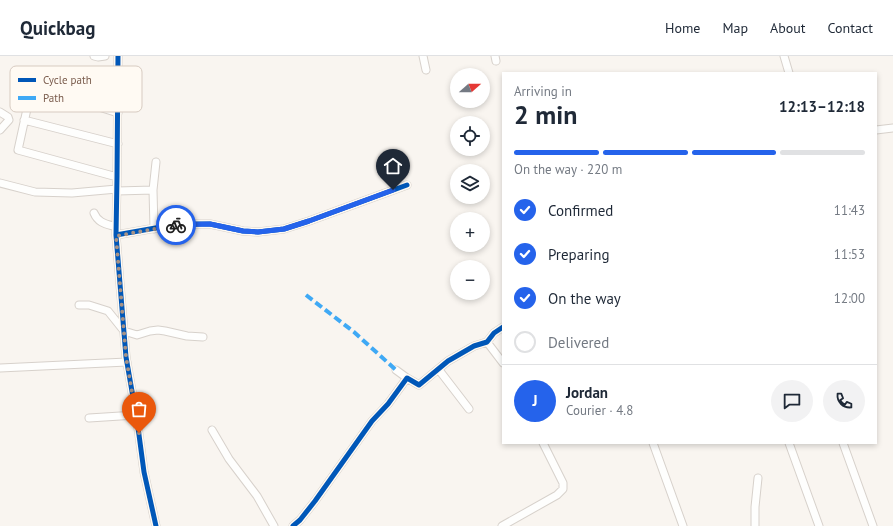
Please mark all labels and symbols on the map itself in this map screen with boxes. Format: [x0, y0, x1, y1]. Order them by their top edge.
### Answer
legend [10, 66, 142, 112]
north arrow [450, 68, 490, 108]
text: Cycle path [43, 73, 92, 87]
text: Path [43, 91, 64, 105]
pin [376, 149, 410, 190]
courier [156, 205, 196, 245]
pin [122, 392, 156, 433]

